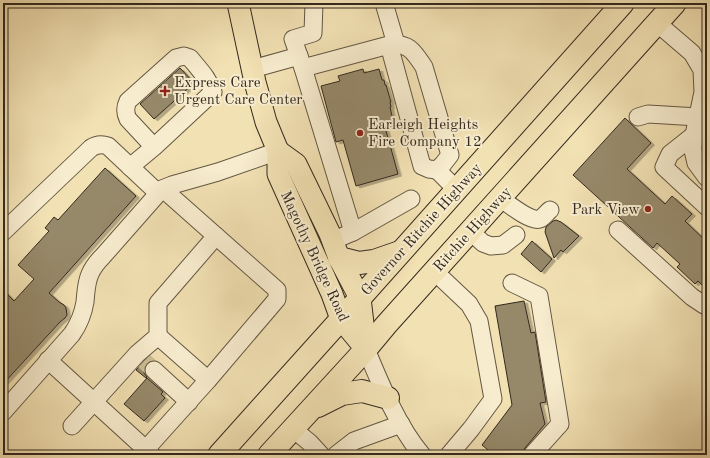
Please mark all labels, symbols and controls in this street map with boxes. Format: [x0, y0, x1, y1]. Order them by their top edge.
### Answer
place label: Express Care Urgent Care Center [174, 76, 302, 108]
marker: Express Care Urgent Care Center [159, 85, 171, 97]
place label: Earleigh Heights Fire Company 12 [368, 118, 482, 150]
marker: Earleigh Heights Fire Company 12 [355, 128, 365, 138]
street label: Governor Ritchie Highway [357, 159, 485, 299]
street label: Ritchie Highway [429, 183, 515, 275]
street label: Magothy Bridge Road [277, 189, 351, 324]
place label: Park View [571, 203, 640, 218]
marker: Park View [643, 204, 653, 214]

